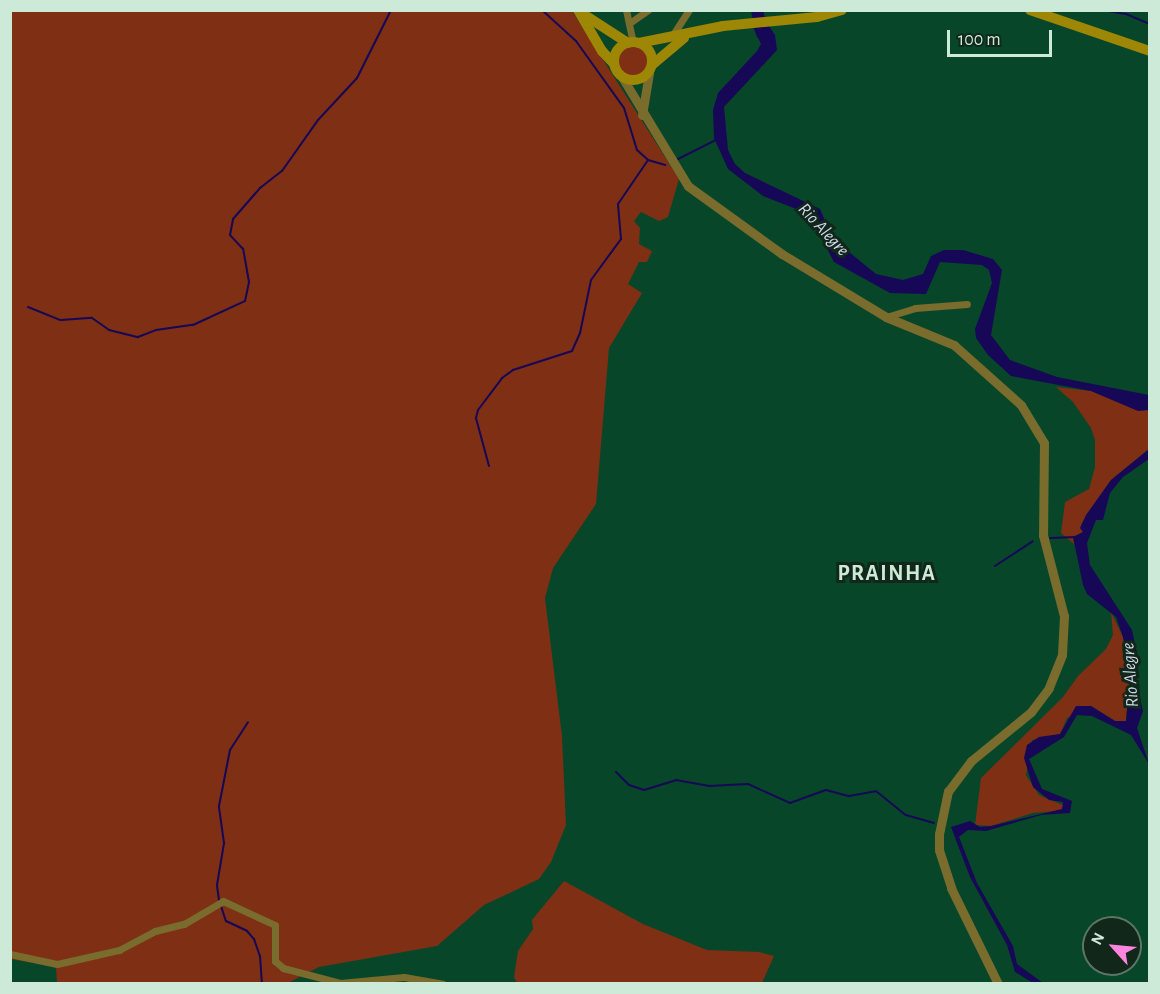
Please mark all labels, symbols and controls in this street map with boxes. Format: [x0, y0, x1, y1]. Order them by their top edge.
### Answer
scale bar [950, 18, 1055, 56]
text: 100 m [958, 31, 1001, 49]
water label: Rio Alegre [793, 199, 853, 261]
district label: PRAINHA [837, 561, 937, 587]
water label: Rio Alegre [1118, 642, 1144, 708]
north arrow [1082, 916, 1142, 976]
text: N [1088, 930, 1107, 947]

